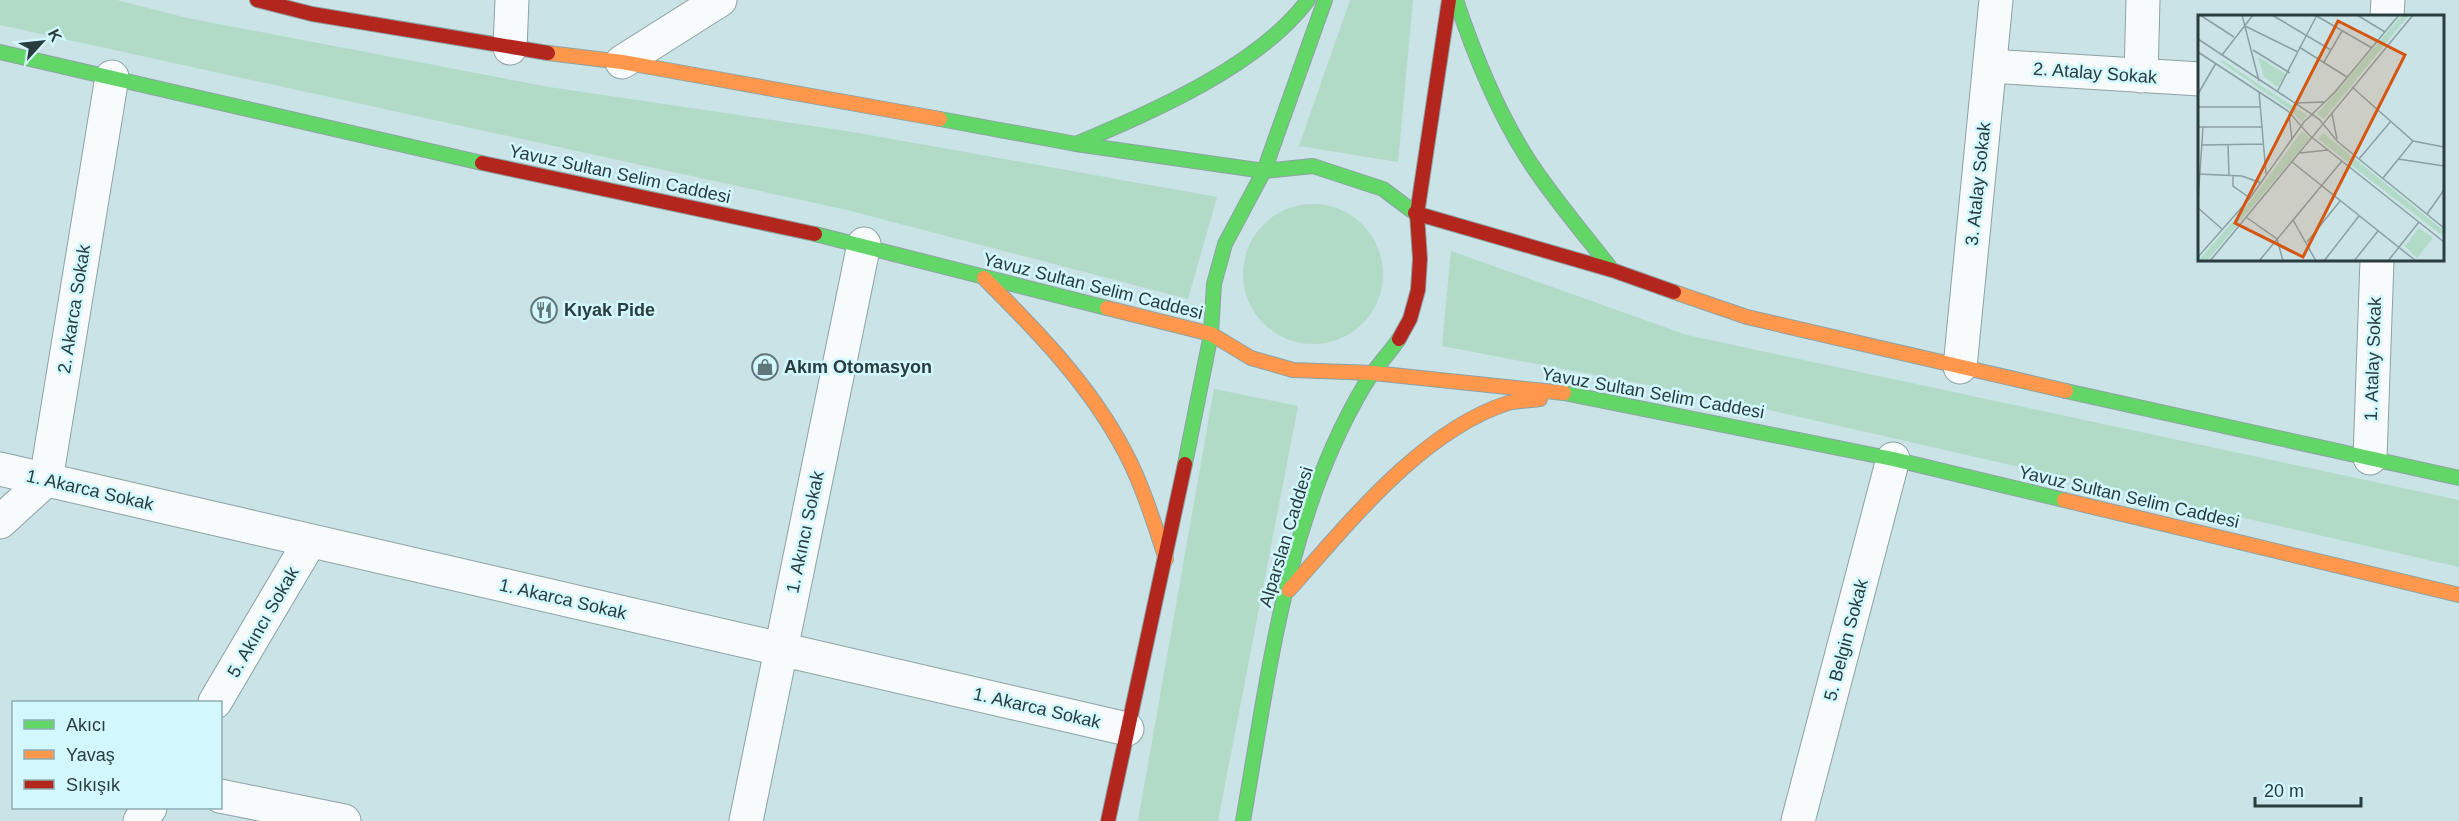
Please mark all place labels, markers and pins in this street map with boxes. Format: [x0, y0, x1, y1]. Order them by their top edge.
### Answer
restaurant icon: Kıyak Pide [529, 295, 559, 325]
place label: Kıyak Pide [564, 300, 655, 320]
shop icon: Akım Otomasyon [750, 352, 780, 382]
place label: Akım Otomasyon [784, 357, 932, 377]

